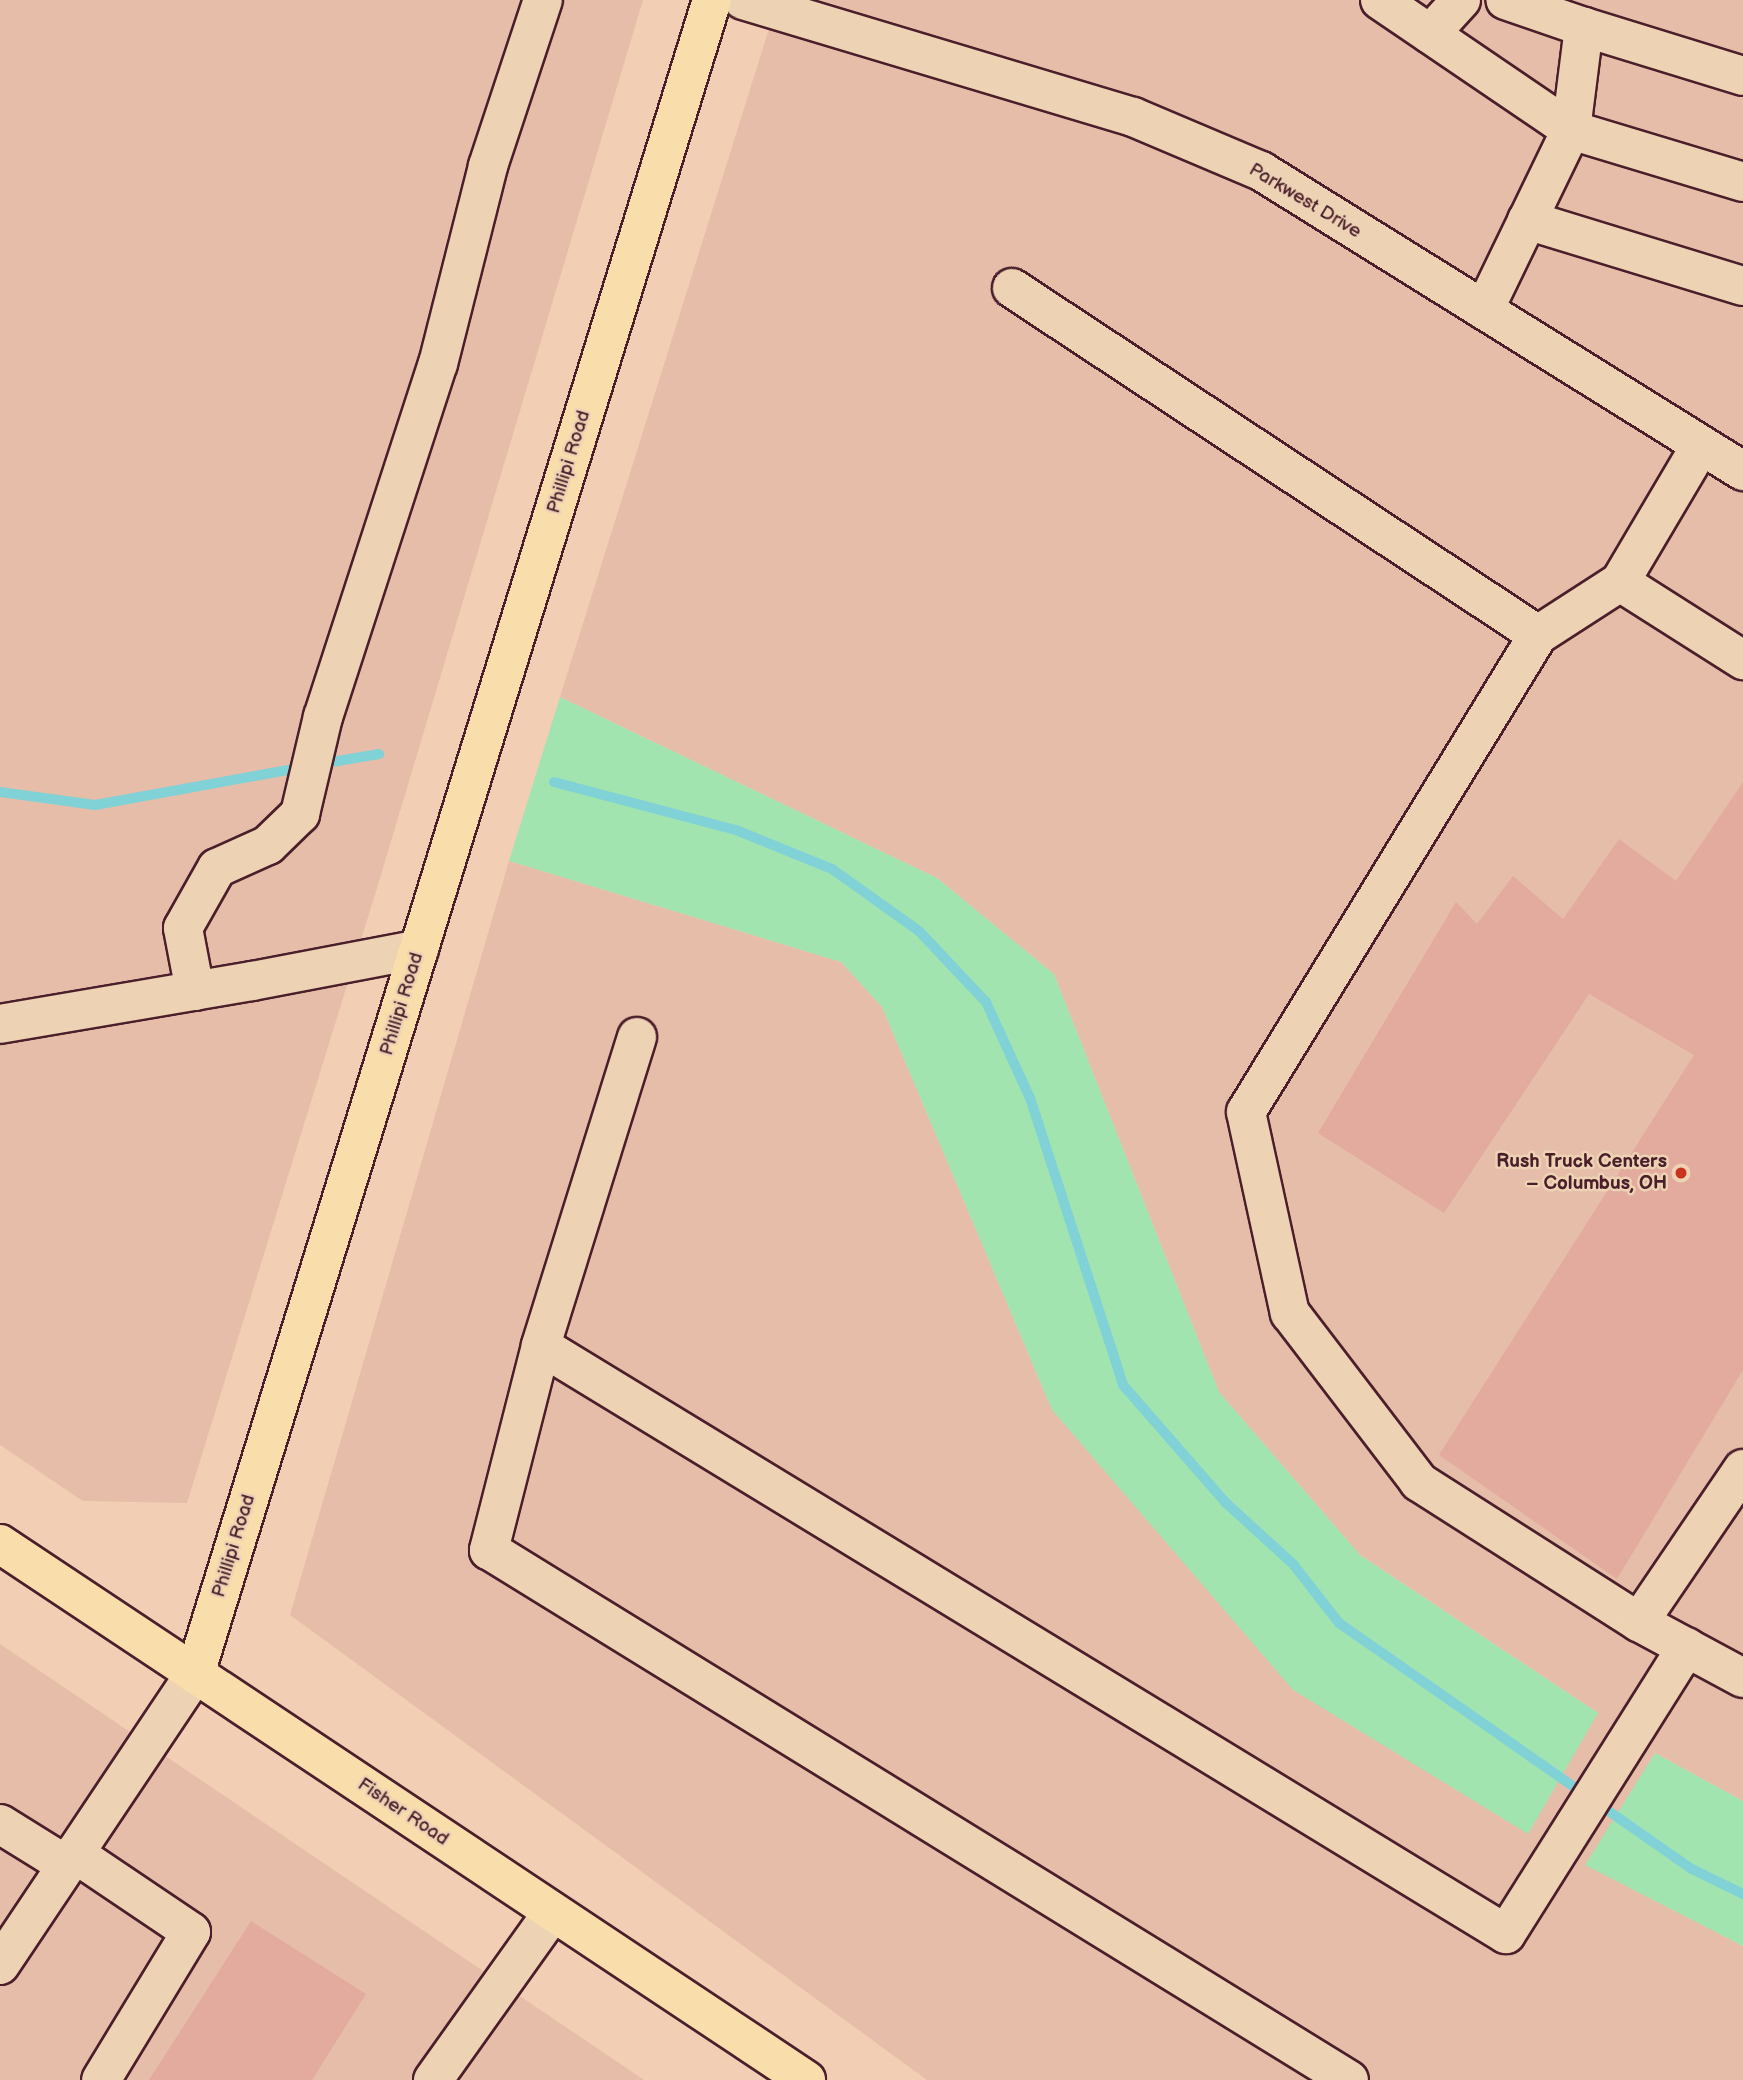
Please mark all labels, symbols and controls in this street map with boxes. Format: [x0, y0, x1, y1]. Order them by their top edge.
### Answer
street label: Parkwest Drive [1245, 159, 1365, 243]
street label: Phillipi Road [543, 408, 595, 516]
street label: Phillipi Road [376, 950, 428, 1058]
place label: Rush Truck Centers – Columbus, OH [1496, 1151, 1667, 1195]
marker: Rush Truck Centers – Columbus, OH [1673, 1165, 1689, 1181]
street label: Phillipi Road [208, 1492, 260, 1600]
street label: Fisher Road [353, 1773, 453, 1851]

